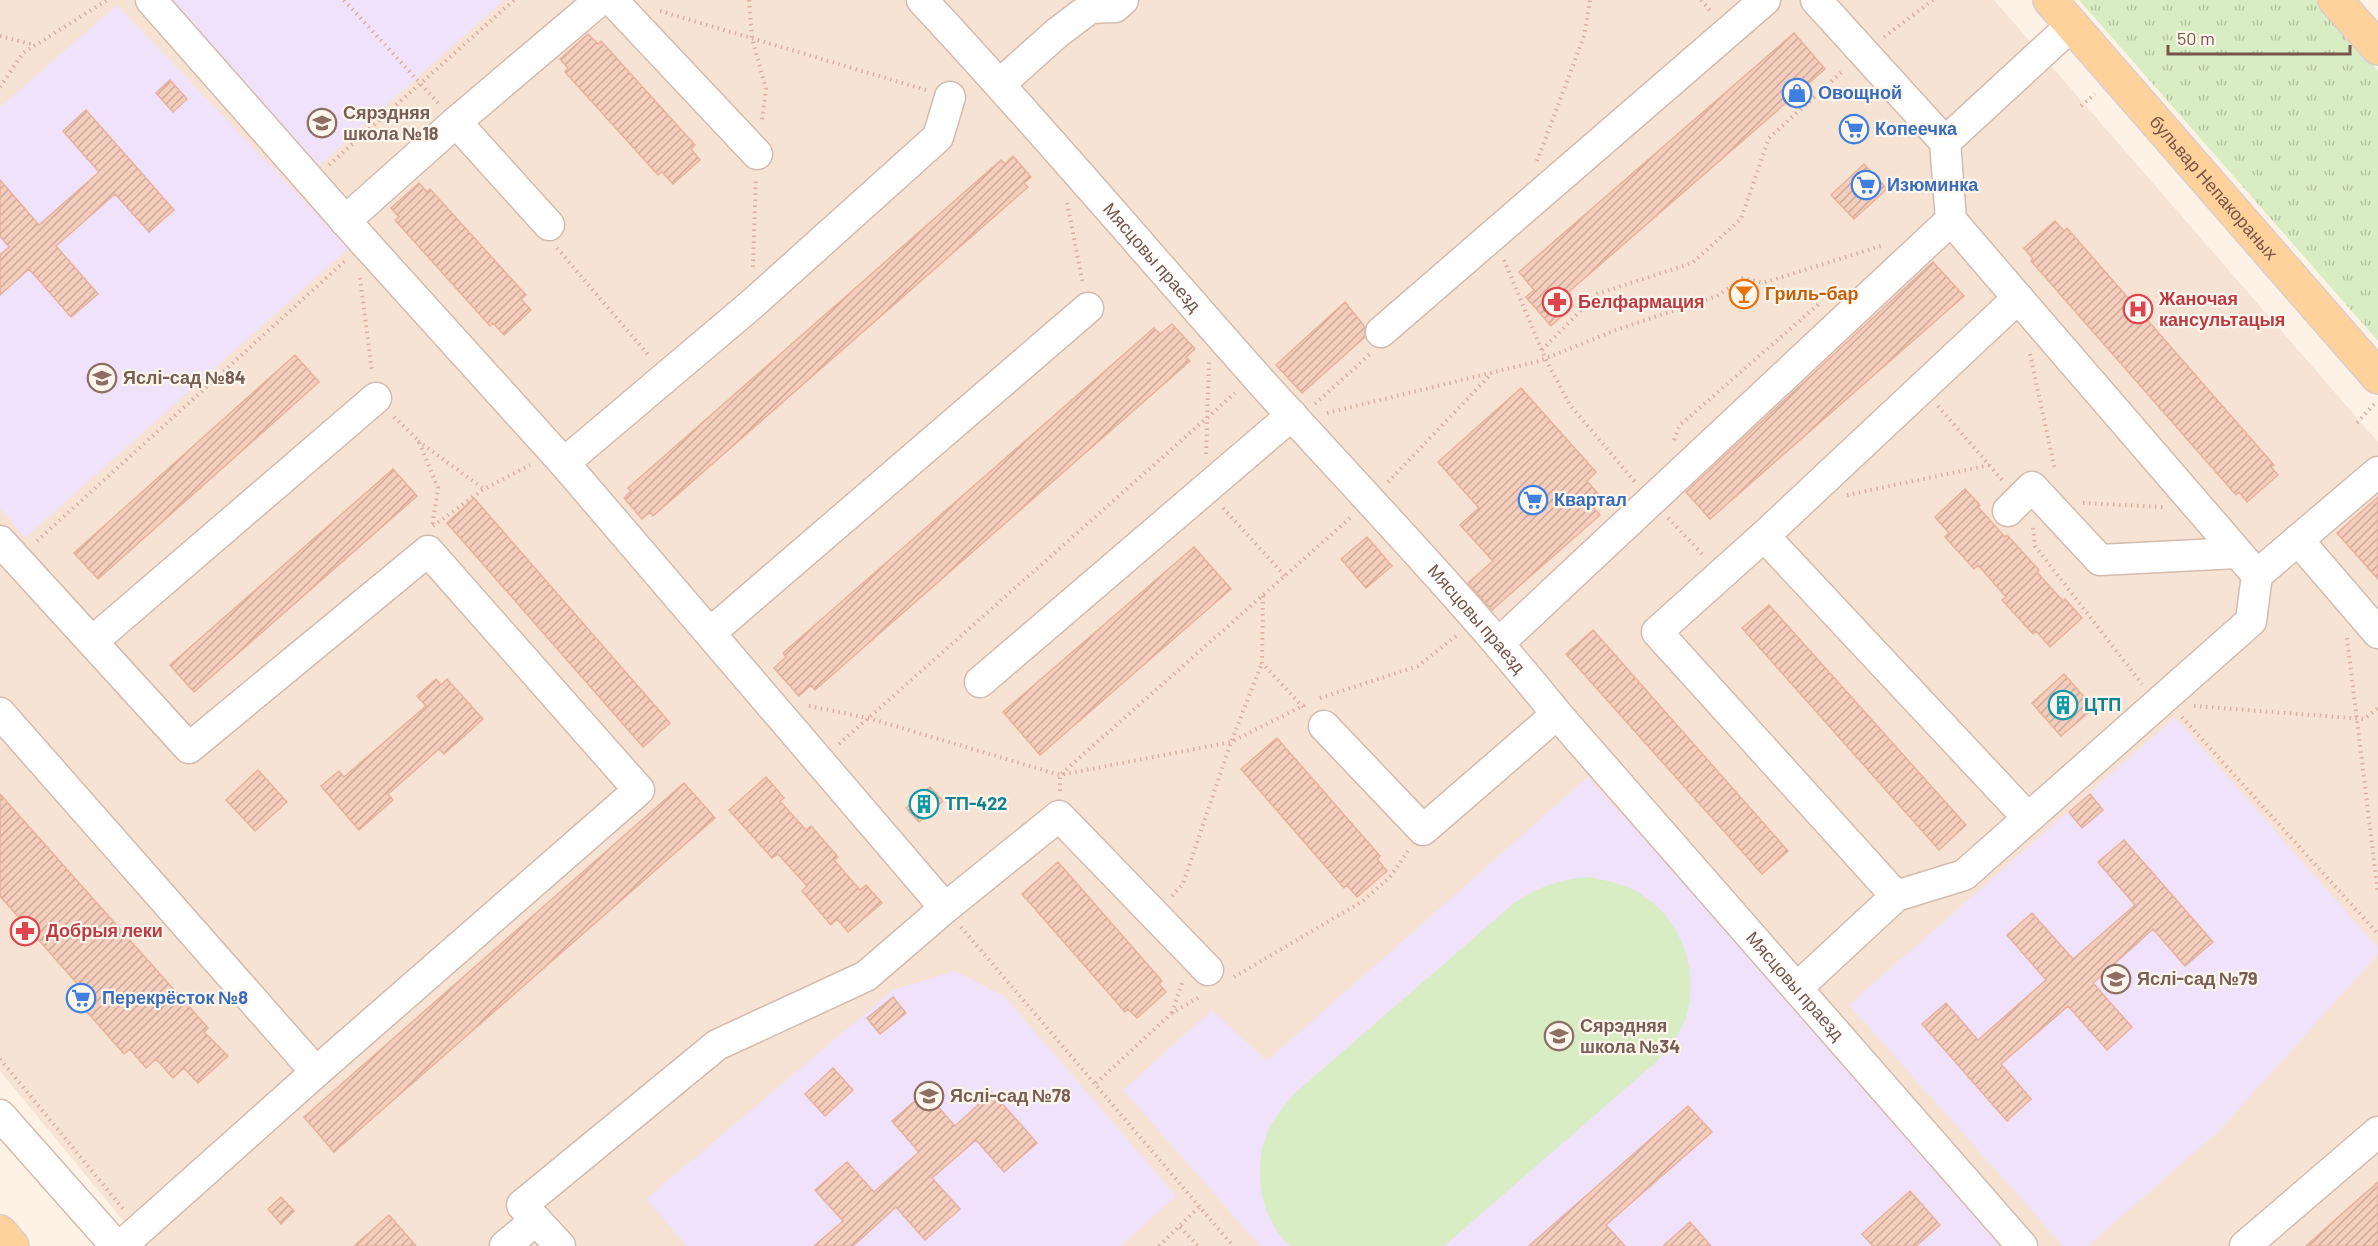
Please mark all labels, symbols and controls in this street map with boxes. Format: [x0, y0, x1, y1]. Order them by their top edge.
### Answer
scale bar [2168, 18, 2350, 56]
text: 50 m [2177, 27, 2215, 49]
shop icon: Овощной [1781, 77, 1813, 109]
place label: Овощной [1818, 81, 1902, 103]
place label: Сярэдняя школа №18 [343, 101, 439, 144]
school or university icon: Сярэдняя школа №18 [306, 107, 338, 139]
street label: бульвар Непакораных [2145, 110, 2283, 264]
supermarket icon: Копеечка [1838, 113, 1870, 145]
place label: Копеечка [1875, 117, 1958, 139]
supermarket icon: Изюминка [1850, 169, 1882, 201]
place label: Изюминка [1887, 173, 1979, 195]
street label: Мясцовы праезд [1099, 198, 1206, 316]
bar icon: Гриль-бар [1728, 278, 1760, 310]
place label: Гриль-бар [1765, 282, 1859, 304]
pharmacy icon: Белфармация [1541, 286, 1573, 318]
place label: Жаночая кансультацыя [2158, 287, 2285, 330]
place label: Белфармация [1578, 290, 1705, 312]
hospital icon: Жаночая кансультацыя [2122, 293, 2154, 325]
school or university icon: Яслі-сад №84 [86, 362, 118, 394]
place label: Яслі-сад №84 [123, 366, 246, 388]
supermarket icon: Квартал [1517, 484, 1549, 516]
place label: Квартал [1554, 488, 1627, 510]
street label: Мясцовы праезд [1423, 559, 1531, 678]
building icon: ЦТП [2047, 689, 2079, 721]
place label: ЦТП [2084, 693, 2121, 715]
building icon: ТП-422 [908, 788, 940, 820]
place label: ТП-422 [945, 792, 1007, 814]
pharmacy icon: Добрыя леки [9, 915, 41, 947]
place label: Добрыя леки [46, 919, 163, 941]
street label: Мясцовы праезд [1742, 926, 1850, 1045]
school or university icon: Яслі-сад №79 [2100, 963, 2132, 995]
place label: Яслі-сад №79 [2137, 967, 2258, 989]
supermarket icon: Перекрёсток №8 [65, 982, 97, 1014]
place label: Перекрёсток №8 [102, 986, 248, 1008]
place label: Сярэдняя школа №34 [1580, 1014, 1680, 1057]
school or university icon: Сярэдняя школа №34 [1543, 1020, 1575, 1052]
school or university icon: Яслі-сад №78 [913, 1080, 945, 1112]
place label: Яслі-сад №78 [950, 1084, 1071, 1106]

